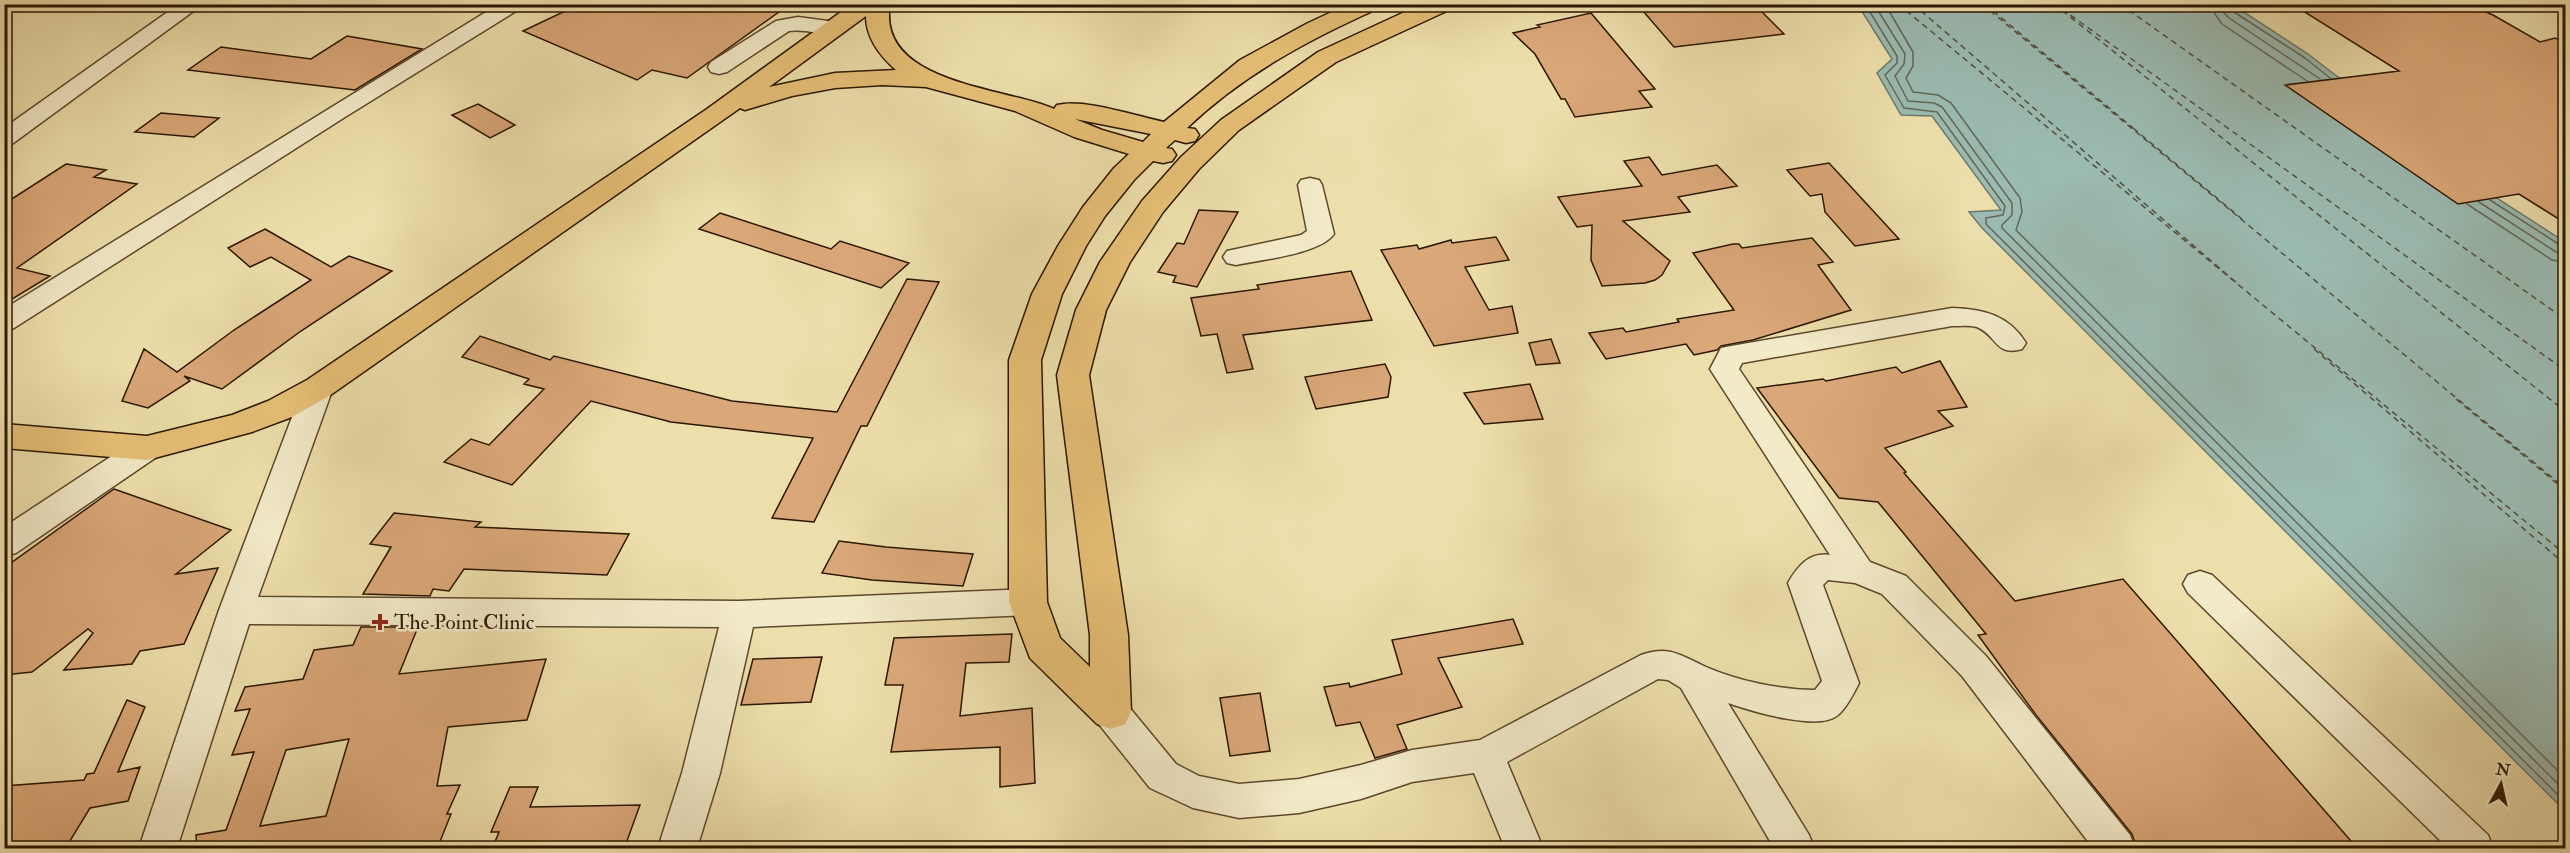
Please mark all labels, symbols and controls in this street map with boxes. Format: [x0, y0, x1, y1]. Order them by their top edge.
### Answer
place label: The Point Clinic [394, 609, 535, 636]
marker: The Point Clinic [371, 613, 389, 631]
north arrow [2471, 754, 2531, 814]
text: N [2493, 759, 2512, 781]

